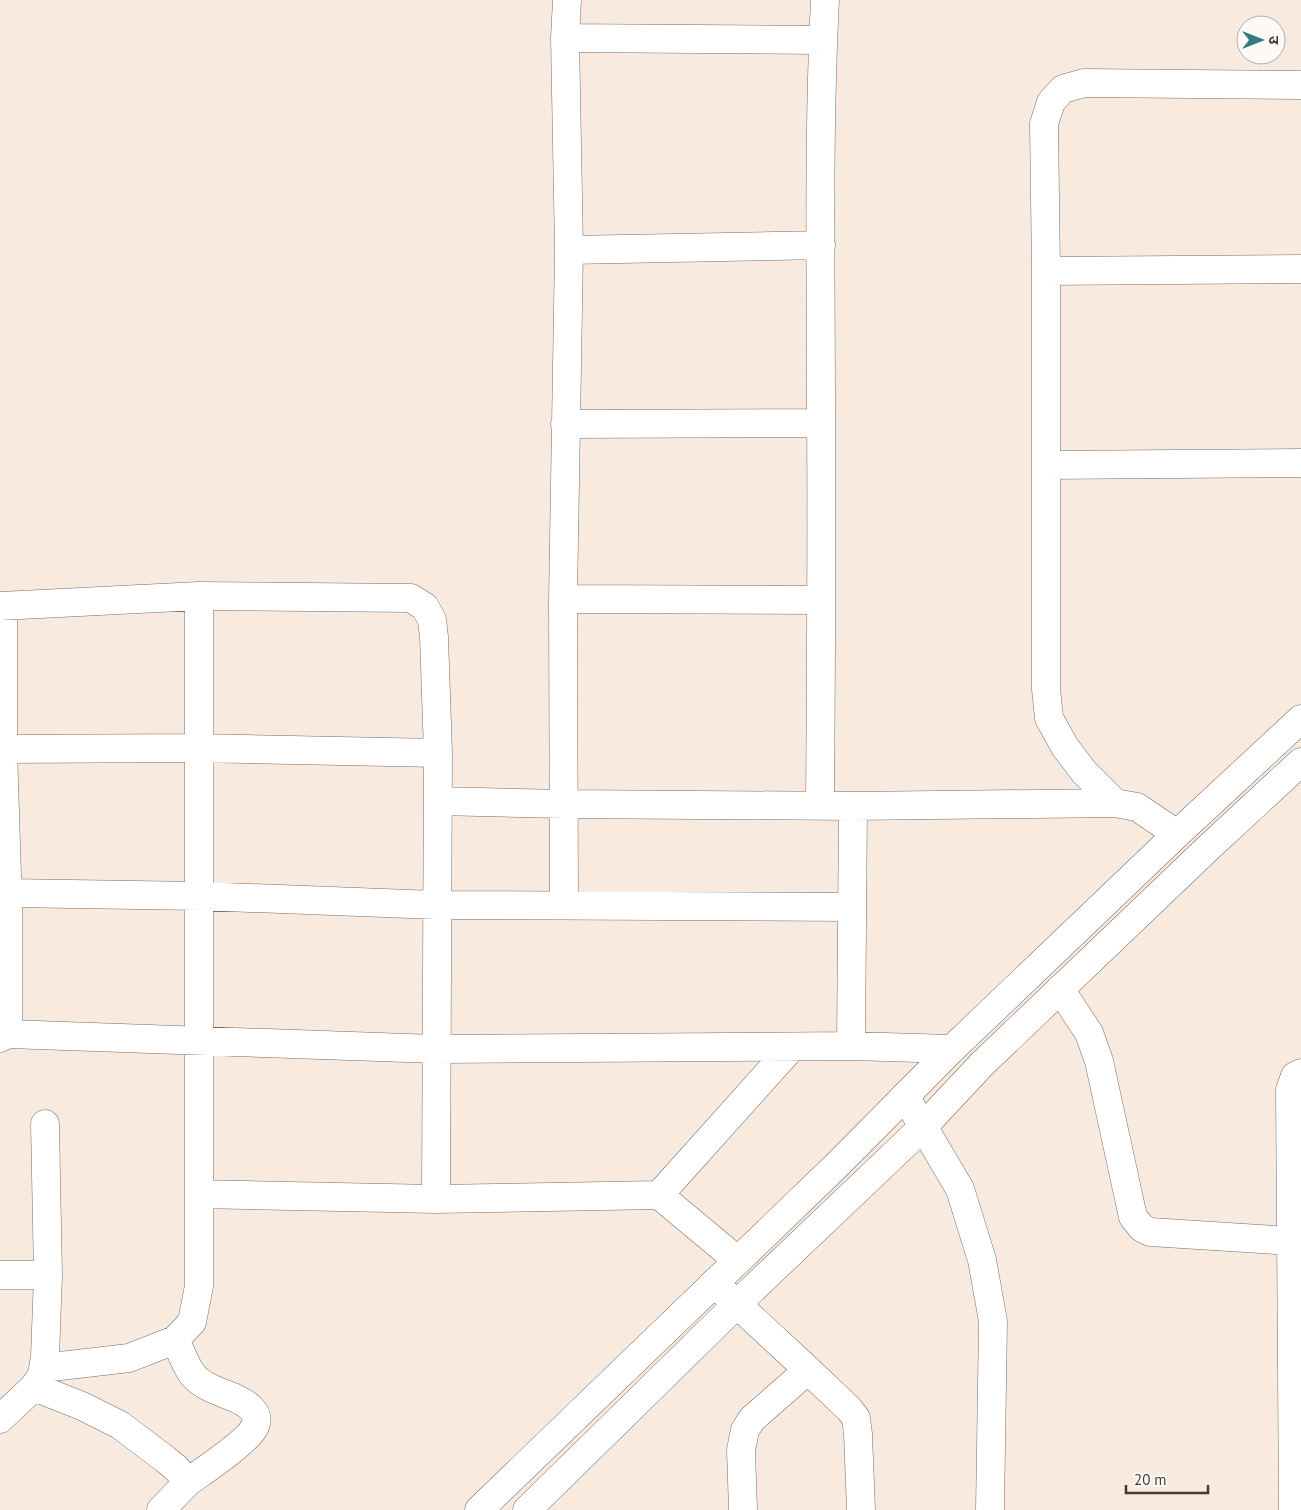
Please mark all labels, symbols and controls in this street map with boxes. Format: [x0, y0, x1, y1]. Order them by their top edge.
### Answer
north arrow [1236, 15, 1286, 65]
text: उ [1265, 36, 1283, 45]
scale bar [1126, 1462, 1208, 1494]
text: 20 m [1134, 1470, 1167, 1489]

